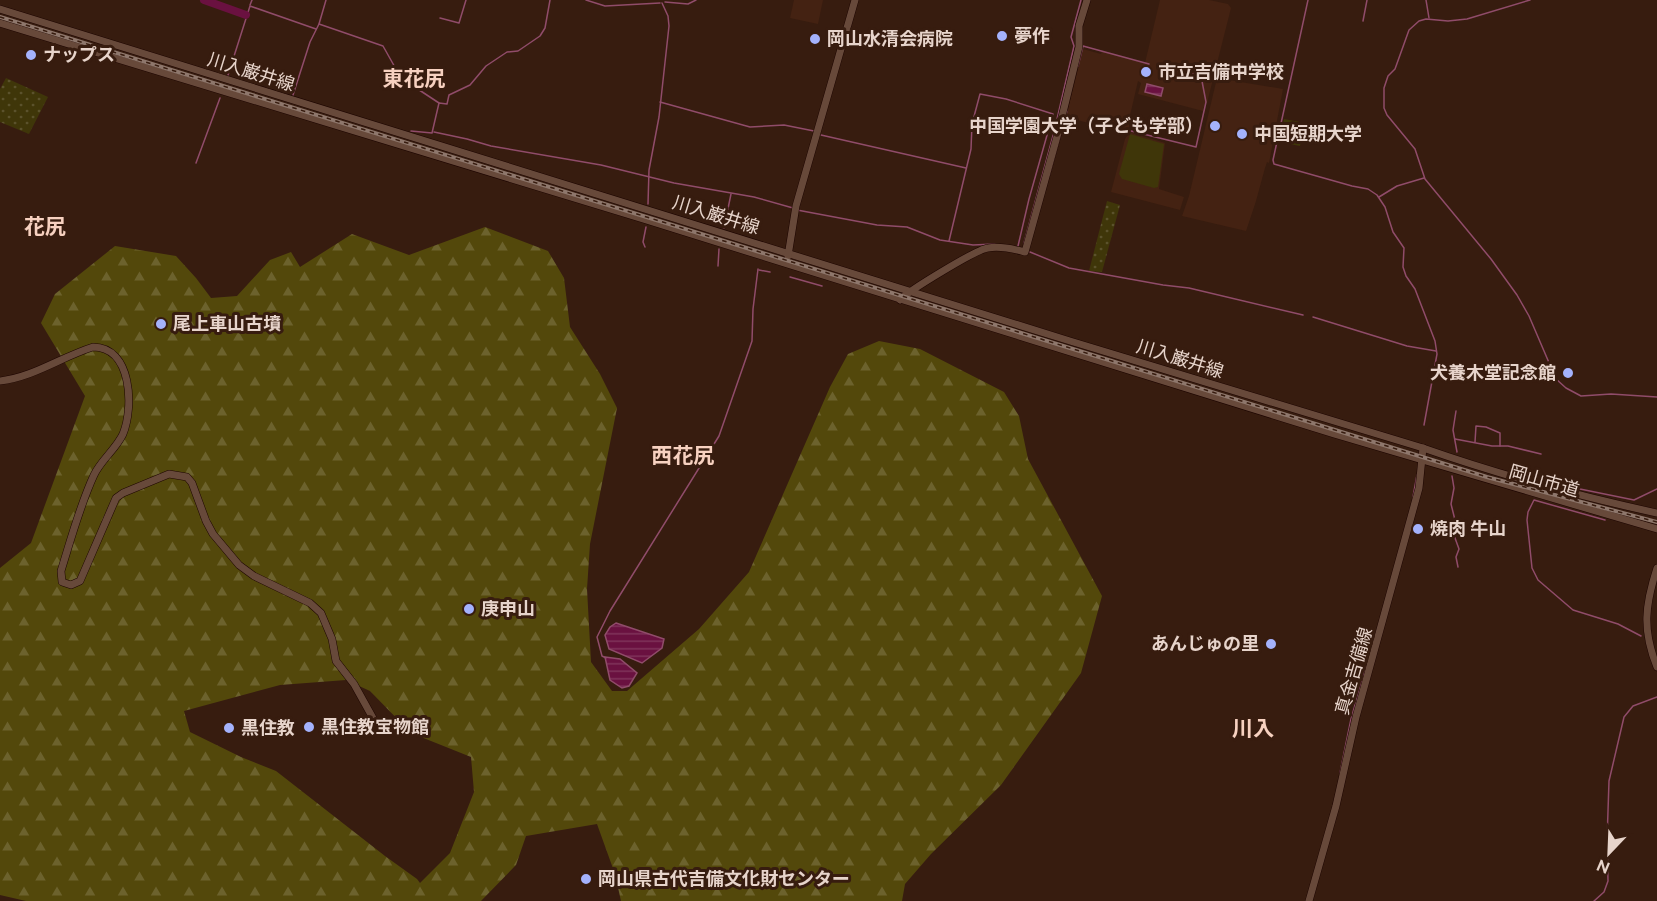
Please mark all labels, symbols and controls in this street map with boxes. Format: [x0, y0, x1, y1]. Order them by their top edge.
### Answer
place label: 夢作 [1014, 25, 1050, 46]
place label: 岡山水清会病院 [827, 28, 953, 49]
marker: 夢作 [995, 29, 1009, 43]
marker: 岡山水清会病院 [808, 32, 822, 46]
place label: ナップス [43, 44, 115, 65]
marker: ナップス [24, 48, 38, 62]
street label: 川入巌井線 [205, 48, 297, 95]
place label: 市立吉備中学校 [1158, 61, 1284, 82]
marker: 市立吉備中学校 [1139, 65, 1153, 79]
district label: 東花尻 [383, 66, 446, 91]
place label: 中国学園大学（子ども学部） [969, 115, 1203, 136]
marker: 中国学園大学（子ども学部） [1208, 119, 1222, 133]
place label: 中国短期大学 [1254, 123, 1362, 144]
marker: 中国短期大学 [1235, 127, 1249, 141]
street label: 川入巌井線 [670, 191, 762, 238]
district label: 花尻 [24, 214, 66, 239]
place label: 尾上車山古墳 [173, 313, 281, 334]
marker: 尾上車山古墳 [154, 317, 168, 331]
street label: 川入巌井線 [1134, 335, 1226, 382]
place label: 犬養木堂記念館 [1430, 362, 1556, 383]
marker: 犬養木堂記念館 [1561, 366, 1575, 380]
district label: 西花尻 [652, 443, 715, 468]
street label: 岡山市道 [1507, 461, 1582, 501]
place label: 焼肉 牛山 [1430, 518, 1506, 539]
marker: 焼肉 牛山 [1411, 522, 1425, 536]
place label: 庚申山 [481, 598, 535, 619]
marker: 庚申山 [462, 602, 476, 616]
street label: 真金吉備線 [1331, 625, 1376, 717]
place label: あんじゅの里 [1151, 633, 1259, 654]
marker: あんじゅの里 [1264, 637, 1278, 651]
place label: 黒住教宝物館 [321, 716, 429, 737]
district label: 川入 [1232, 716, 1274, 741]
place label: 黒住教 [241, 717, 295, 738]
marker: 黒住教宝物館 [302, 720, 316, 734]
marker: 黒住教 [222, 721, 236, 735]
north arrow [1579, 823, 1639, 883]
text: N [1594, 855, 1613, 877]
place label: 岡山県古代吉備文化財センター [598, 868, 850, 889]
marker: 岡山県古代吉備文化財センター [579, 872, 593, 886]

